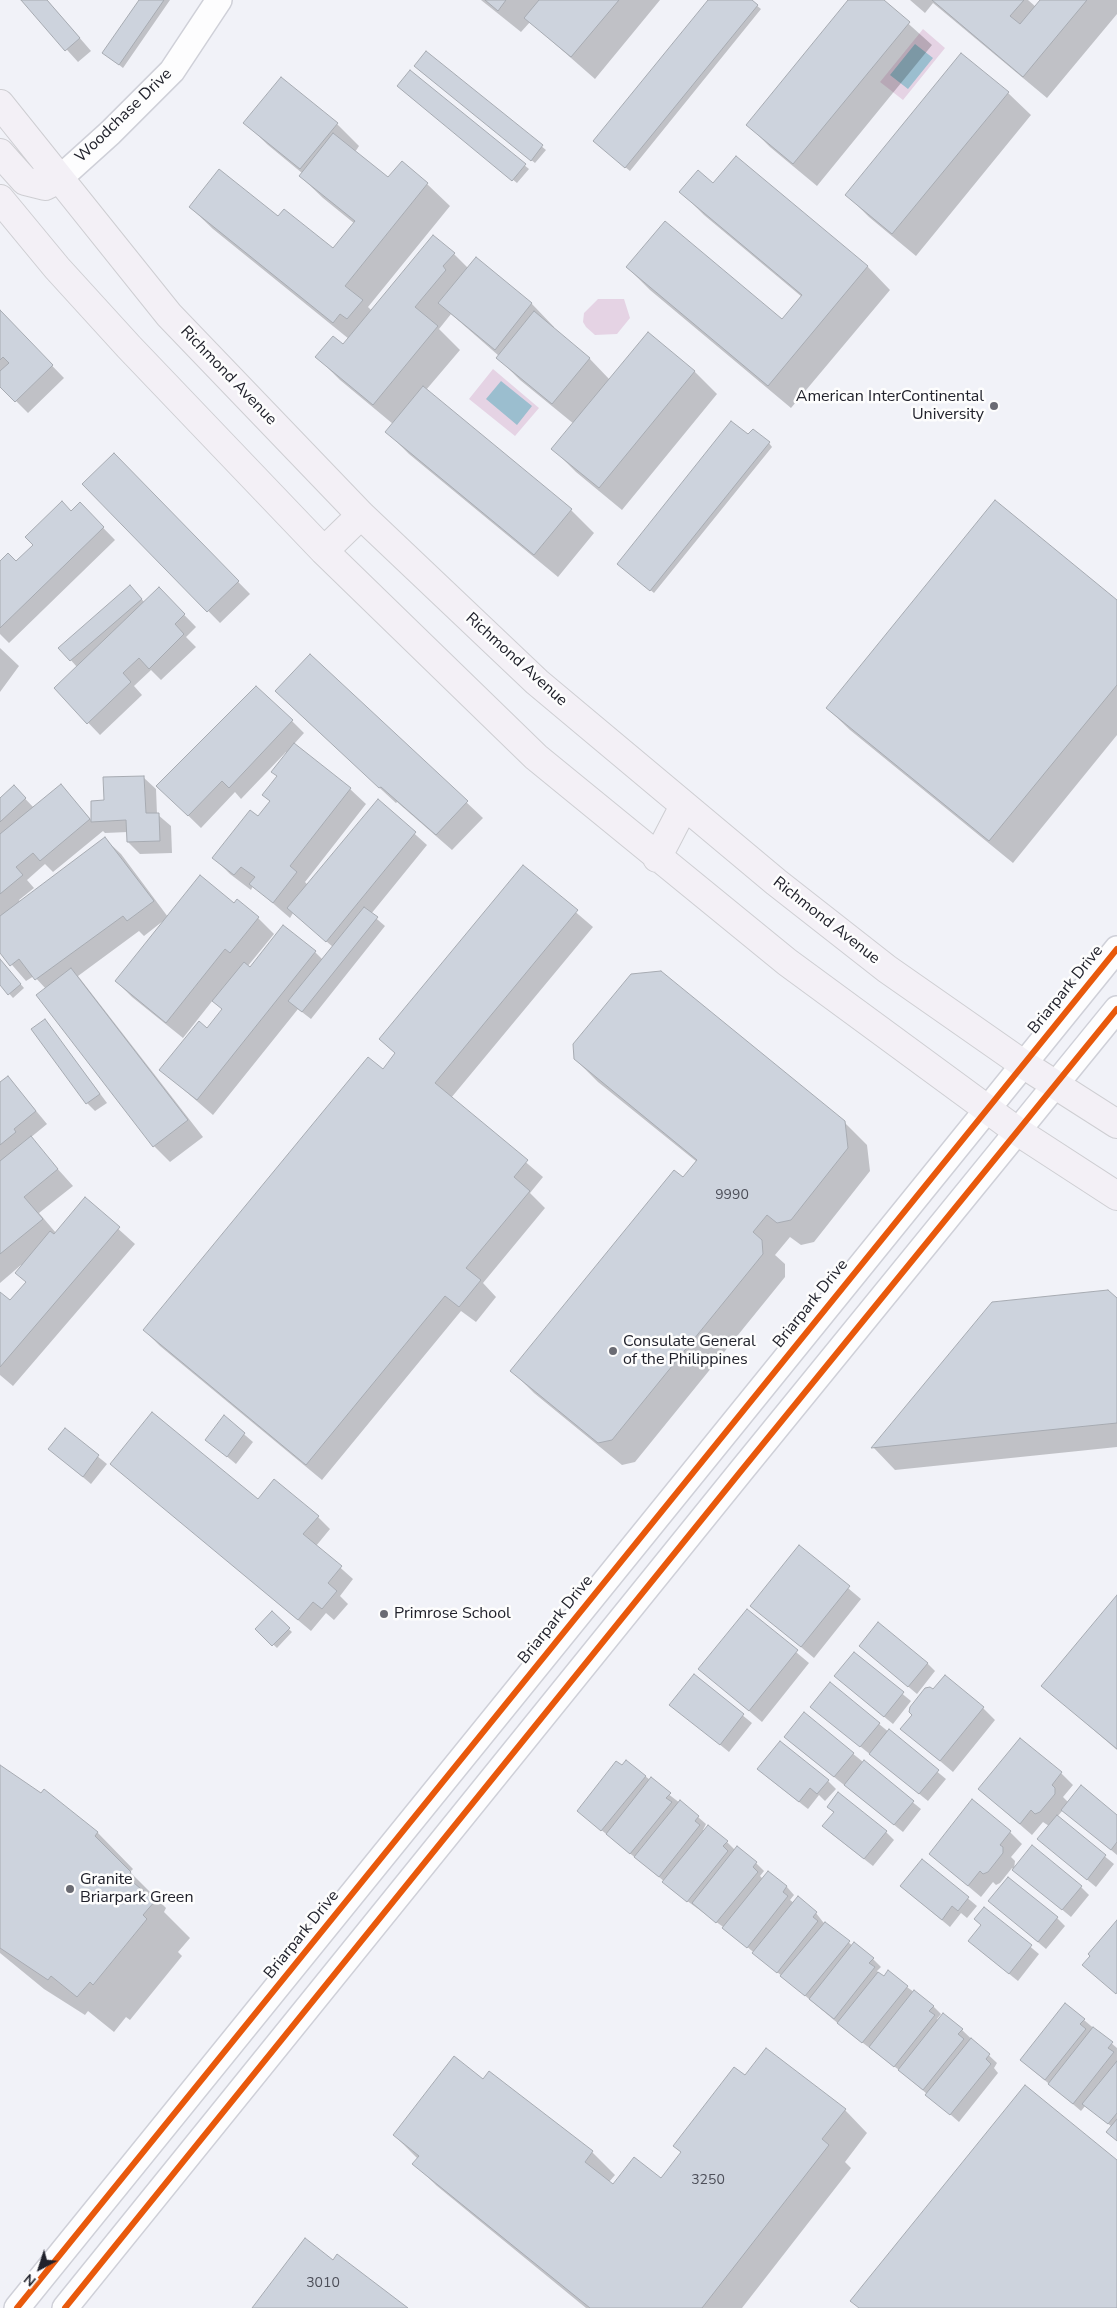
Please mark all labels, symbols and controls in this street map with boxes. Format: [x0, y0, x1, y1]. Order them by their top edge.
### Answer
street label: Woodchase Drive [72, 65, 176, 167]
street label: Richmond Avenue [176, 322, 280, 430]
place label: American InterContinental University [796, 387, 984, 425]
marker: American InterContinental University [988, 400, 1000, 412]
street label: Richmond Avenue [461, 609, 571, 711]
street label: Richmond Avenue [769, 873, 883, 969]
street label: Briarpark Drive [1025, 942, 1107, 1038]
house number: 9990 [715, 1188, 749, 1204]
street label: Briarpark Drive [770, 1256, 852, 1352]
place label: Consulate General of the Philippines [623, 1332, 756, 1370]
marker: Consulate General of the Philippines [607, 1345, 619, 1357]
street label: Briarpark Drive [515, 1572, 597, 1668]
place label: Primrose School [394, 1604, 511, 1624]
marker: Primrose School [378, 1608, 390, 1620]
place label: Granite Briarpark Green [80, 1870, 193, 1908]
marker: Granite Briarpark Green [64, 1883, 76, 1895]
street label: Briarpark Drive [261, 1887, 343, 1983]
house number: 3250 [691, 2173, 725, 2189]
north arrow [15, 2243, 65, 2293]
text: N [20, 2269, 40, 2291]
house number: 3010 [306, 2276, 340, 2292]

